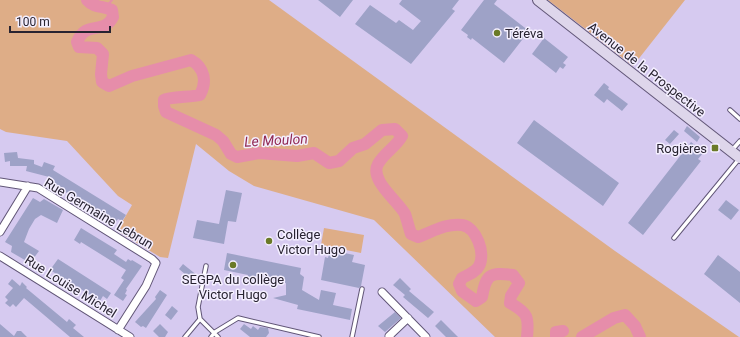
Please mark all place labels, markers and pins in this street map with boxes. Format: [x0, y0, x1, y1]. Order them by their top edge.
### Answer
place label: Téréva [505, 26, 543, 41]
marker: Téréva [492, 28, 502, 38]
place label: Rogières [656, 141, 707, 156]
marker: Rogières [710, 143, 720, 153]
place label: Collège Victor Hugo [277, 227, 346, 257]
marker: Collège Victor Hugo [264, 236, 274, 246]
marker: SEGPA du collège Victor Hugo [228, 260, 238, 270]
place label: SEGPA du collège Victor Hugo [182, 272, 284, 302]

